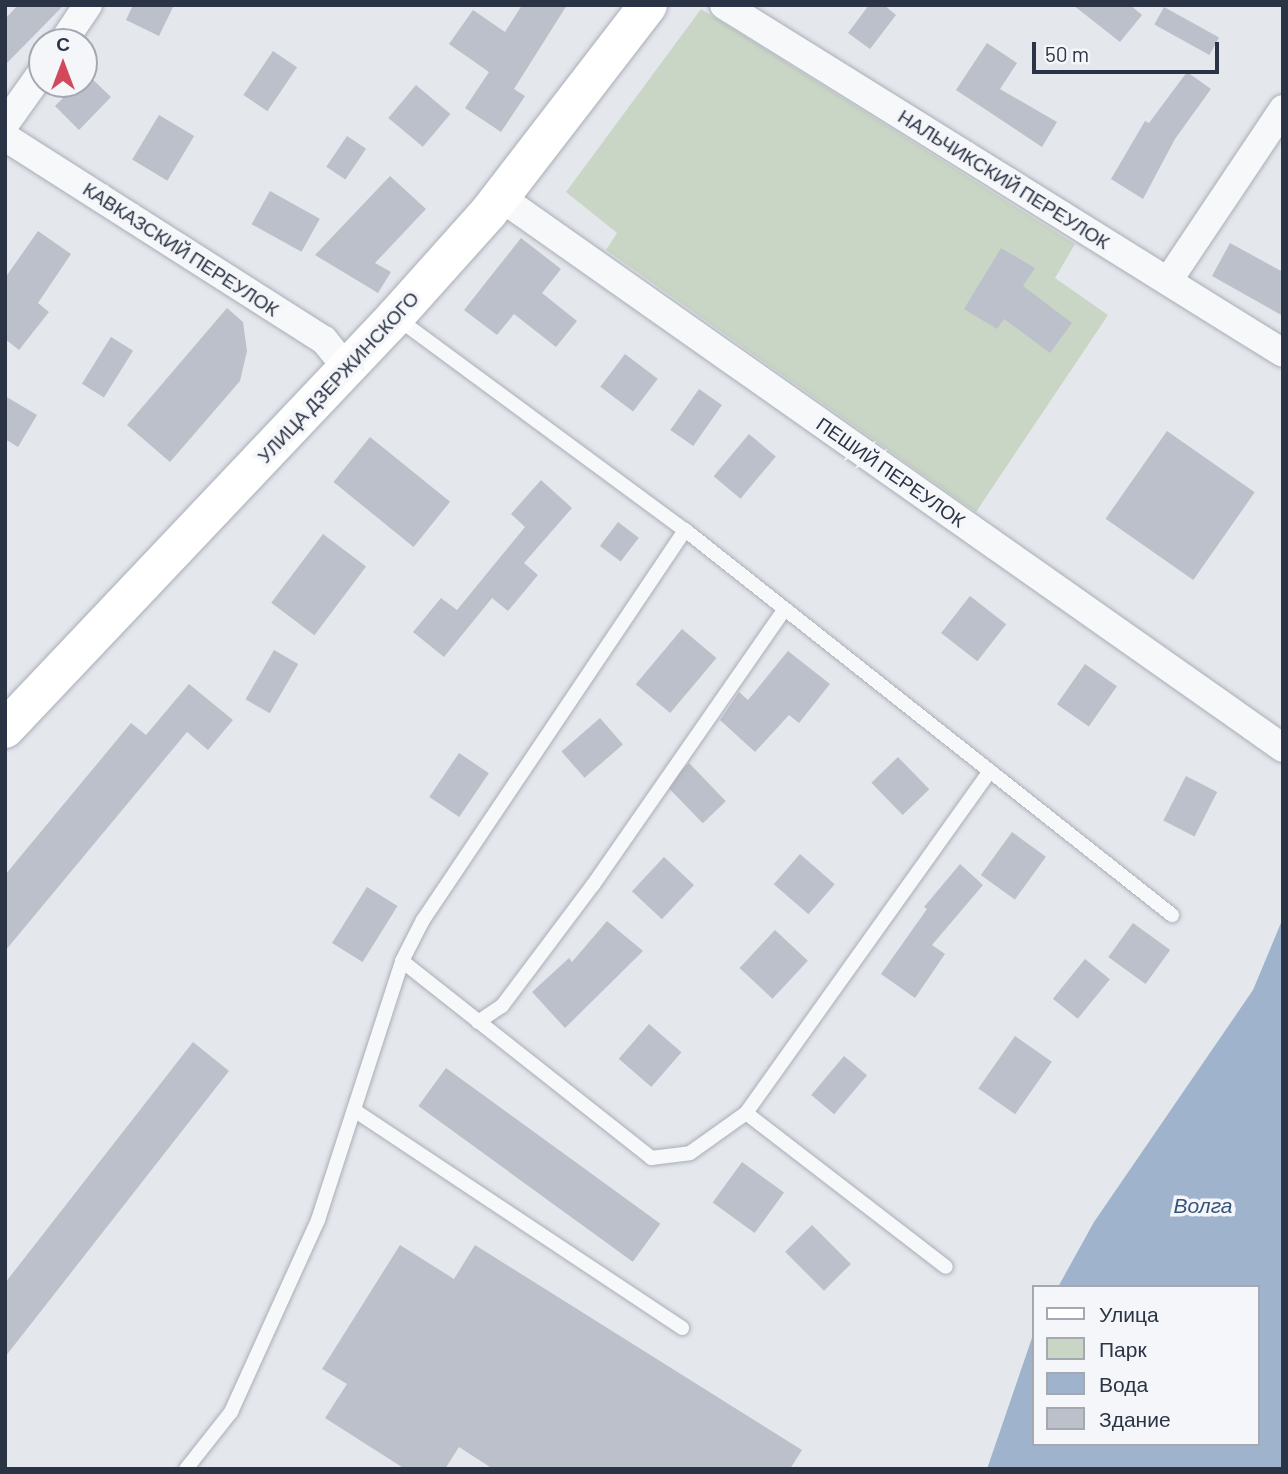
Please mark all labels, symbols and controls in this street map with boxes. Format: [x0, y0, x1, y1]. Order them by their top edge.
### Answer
north arrow [28, 28, 98, 98]
scale bar [1036, 28, 1223, 72]
text: С [56, 32, 70, 55]
text: 50 m [1045, 41, 1089, 66]
street label: НАЛЬЧИКСКИЙ ПЕРЕУЛОК [894, 104, 1114, 254]
street label: КАВКАЗСКИЙ ПЕРЕУЛОК [79, 177, 283, 321]
street label: УЛИЦА ДЗЕРЖИНСКОГО [253, 287, 423, 467]
street label: ПЕШИЙ ПЕРЕУЛОК [812, 412, 970, 532]
water label: Волга [1174, 1192, 1232, 1218]
legend [1032, 1285, 1260, 1446]
text: Улица [1099, 1301, 1159, 1326]
text: Парк [1099, 1336, 1147, 1361]
text: Вода [1099, 1371, 1148, 1396]
text: Здание [1099, 1406, 1171, 1431]

